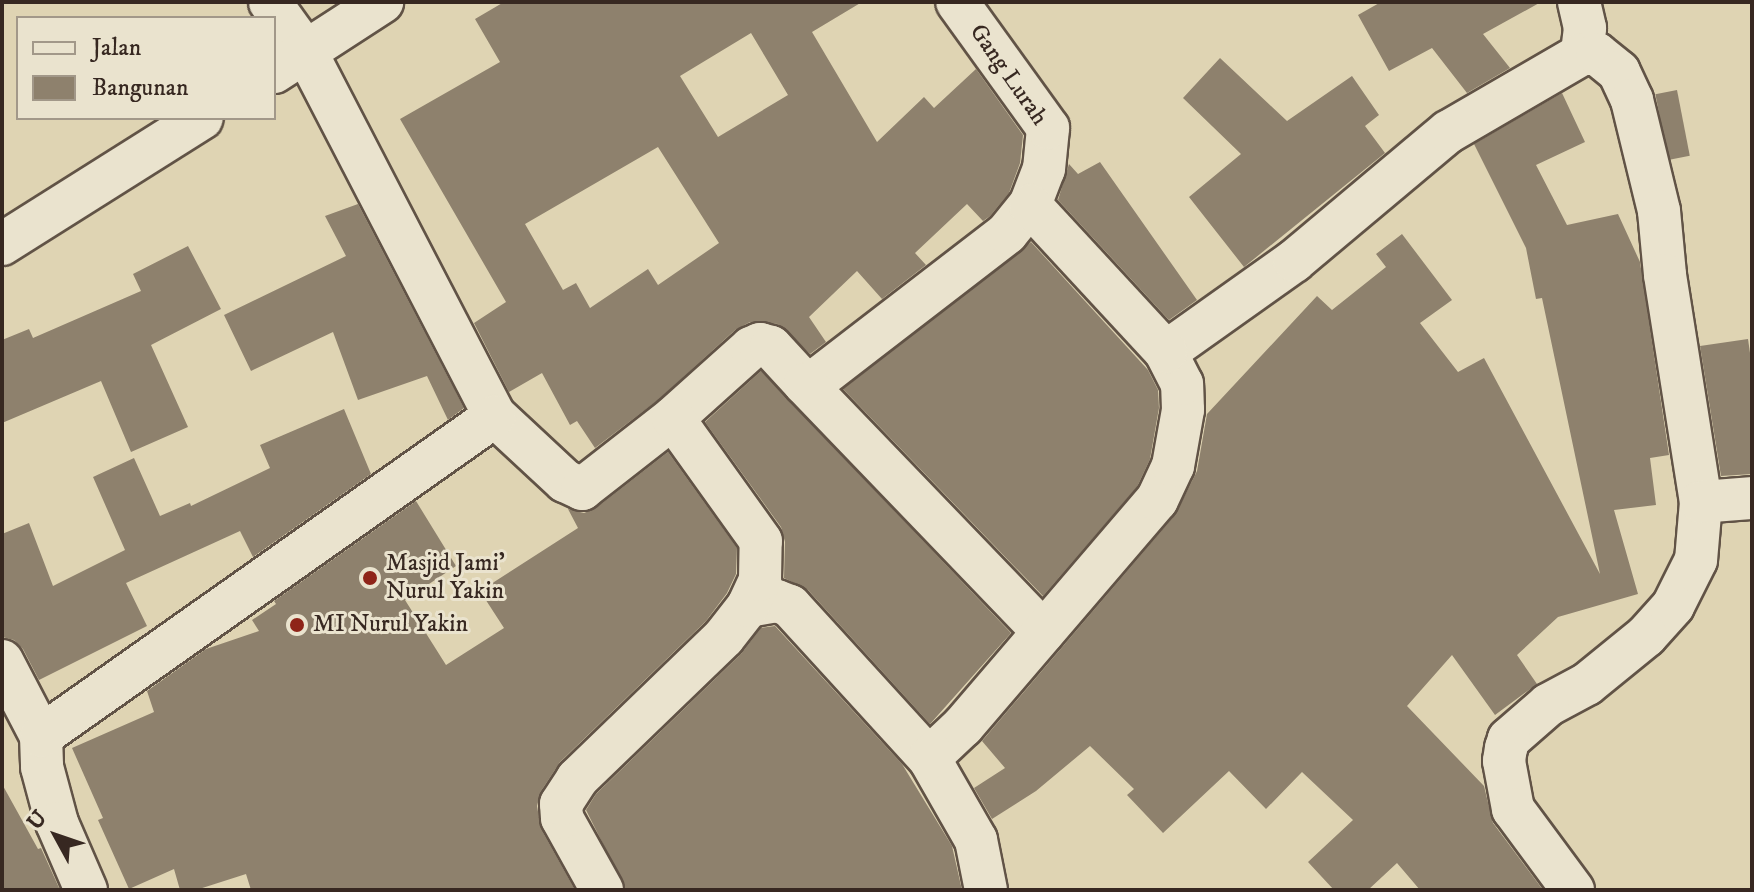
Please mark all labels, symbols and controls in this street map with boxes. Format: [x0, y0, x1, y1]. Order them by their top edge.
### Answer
legend [16, 16, 276, 120]
street label: Gang Lurah [963, 19, 1053, 131]
text: Jalan [92, 33, 141, 63]
text: Bangunan [92, 73, 188, 103]
place label: Masjid Jami' Nurul Yakin [386, 550, 505, 606]
marker: Masjid Jami' Nurul Yakin [361, 569, 379, 587]
place label: MI Nurul Yakin [313, 611, 468, 639]
marker: MI Nurul Yakin [288, 616, 306, 634]
north arrow [16, 796, 96, 876]
text: U [21, 805, 53, 835]

